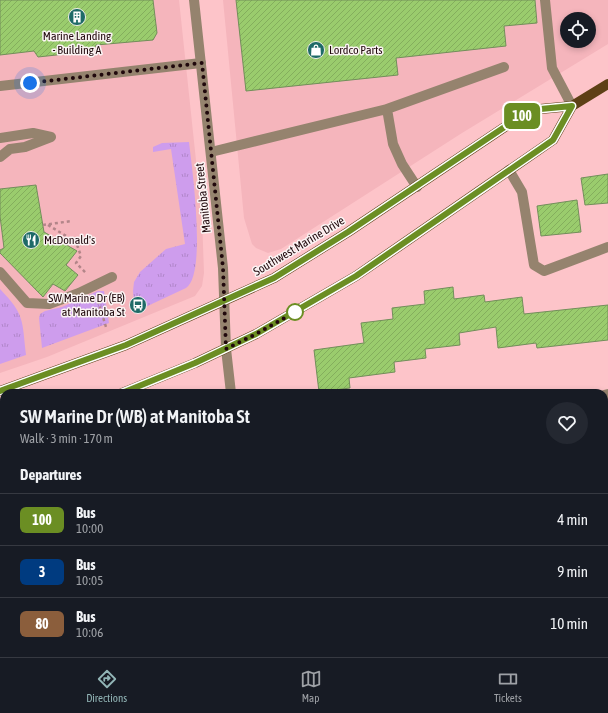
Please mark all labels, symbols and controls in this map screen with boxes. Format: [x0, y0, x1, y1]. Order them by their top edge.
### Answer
building icon: Marine Landing - Building A [67, 7, 87, 27]
map controls [560, 12, 596, 48]
button: locate [560, 12, 596, 48]
place label: Marine Landing - Building A [43, 29, 112, 57]
shop icon: Lordco Parts [306, 40, 326, 60]
place label: Lordco Parts [329, 43, 383, 57]
your location [20, 73, 40, 93]
line badge: 100 [499, 103, 545, 129]
text: 100 [512, 108, 532, 124]
street label: Manitoba Street [192, 162, 214, 234]
street label: Southwest Marine Drive [251, 213, 347, 279]
restaurant icon: McDonald's [21, 230, 41, 250]
place label: McDonald's [44, 233, 95, 247]
place label: SW Marine Dr (EB) at Manitoba St [48, 291, 126, 319]
bus stop icon: SW Marine Dr (EB) at Manitoba St [128, 295, 148, 315]
unlabelled marker [286, 303, 304, 321]
button: heart [546, 402, 588, 444]
text: SW Marine Dr (WB) at Manitoba St [20, 405, 250, 427]
text: Walk · 3 min · 170 m [20, 431, 113, 446]
text: Departures [20, 466, 82, 483]
text: Bus [76, 504, 96, 521]
text: 4 min [557, 511, 588, 528]
text: 100 [32, 512, 52, 528]
text: 10:00 [76, 521, 103, 536]
text: Bus [76, 556, 96, 573]
text: 9 min [557, 563, 588, 580]
text: 3 [39, 564, 45, 580]
text: 10:05 [76, 573, 103, 588]
text: Bus [76, 608, 96, 625]
text: 10 min [550, 615, 588, 632]
text: 80 [35, 616, 49, 632]
text: 10:06 [76, 625, 103, 640]
tab: Directions [86, 668, 127, 704]
tab: Map [300, 668, 322, 704]
tab: Tickets [494, 668, 522, 704]

